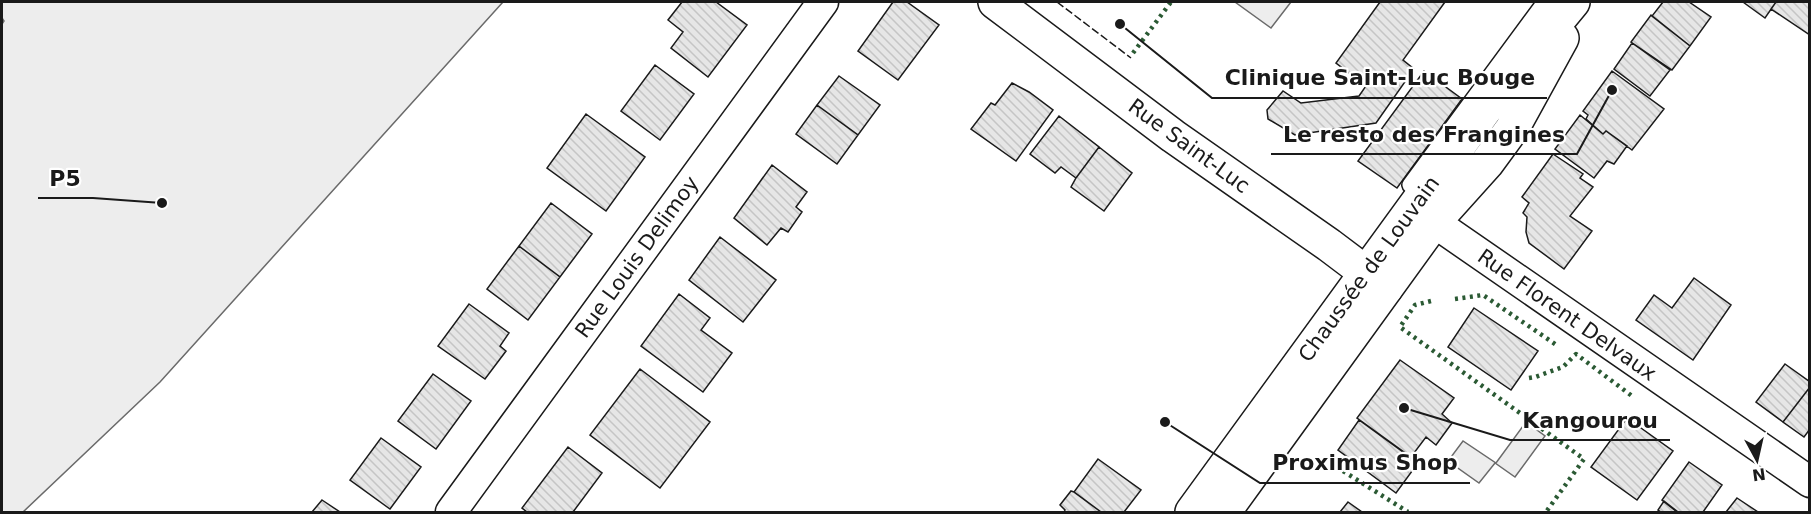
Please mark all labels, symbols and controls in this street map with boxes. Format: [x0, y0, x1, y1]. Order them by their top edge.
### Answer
callout: Clinique Saint-Luc Bouge [1212, 58, 1547, 98]
text: Clinique Saint-Luc Bouge [1225, 65, 1535, 90]
street label: Rue Saint-Luc [1124, 94, 1254, 198]
callout: Le resto des Frangines [1271, 114, 1577, 154]
text: Le resto des Frangines [1283, 122, 1565, 147]
callout: P5 [38, 158, 93, 198]
text: P5 [49, 166, 81, 191]
street label: Rue Louis Delimoy [570, 171, 704, 343]
street label: Chaussée de Louvain [1294, 172, 1444, 366]
street label: Rue Florent Delvaux [1473, 244, 1661, 386]
callout: Kangourou [1510, 400, 1670, 440]
text: Kangourou [1522, 408, 1658, 433]
north arrow [1727, 430, 1787, 490]
callout: Proximus Shop [1260, 443, 1470, 483]
text: Proximus Shop [1272, 450, 1458, 475]
text: N [1751, 464, 1767, 485]

